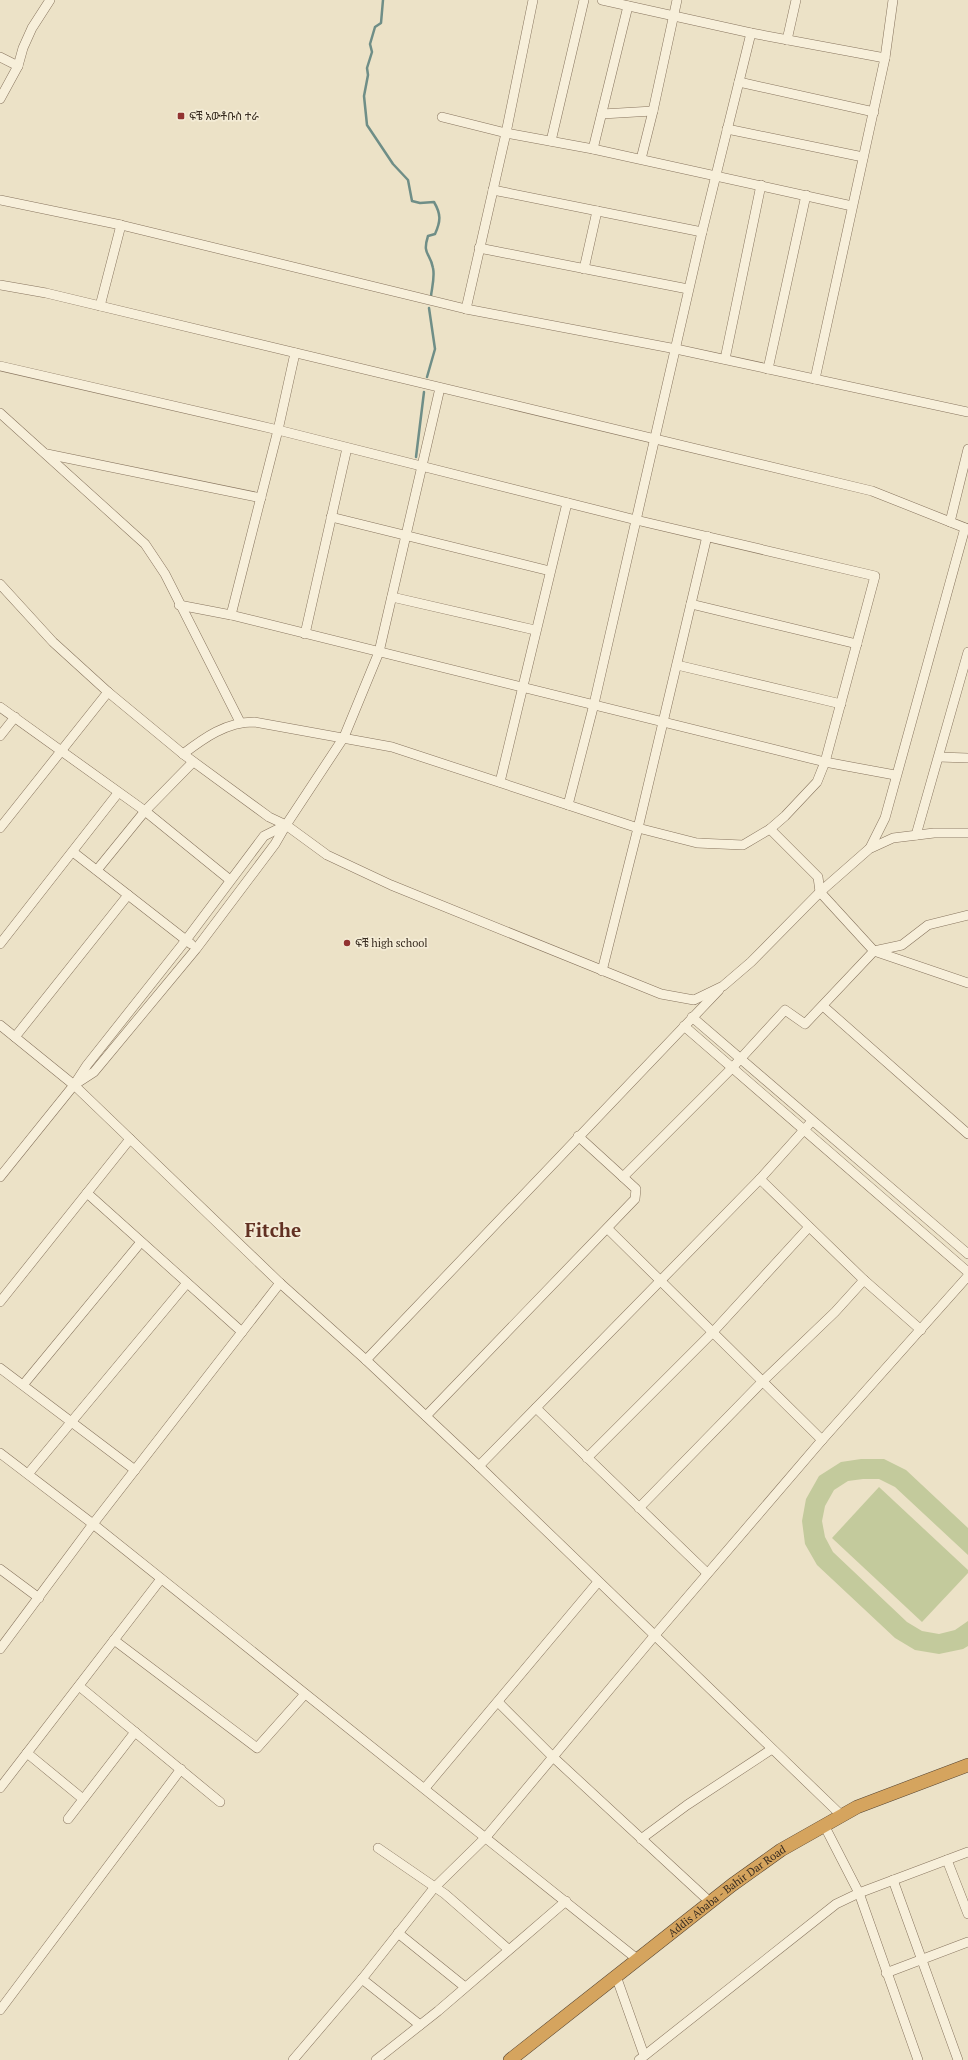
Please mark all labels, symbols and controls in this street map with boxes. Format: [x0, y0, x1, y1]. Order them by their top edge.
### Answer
place label: ፍቼ አውቶቡስ ተራ [189, 109, 259, 123]
marker: ፍቼ አውቶቡስ ተራ [176, 111, 186, 121]
place label: ፍቼ high school [355, 936, 428, 950]
marker: ፍቼ high school [342, 938, 352, 948]
district label: Fitche [245, 1217, 301, 1242]
street label: Addis Ababa - Bahir Dar Road [665, 1842, 788, 1940]

